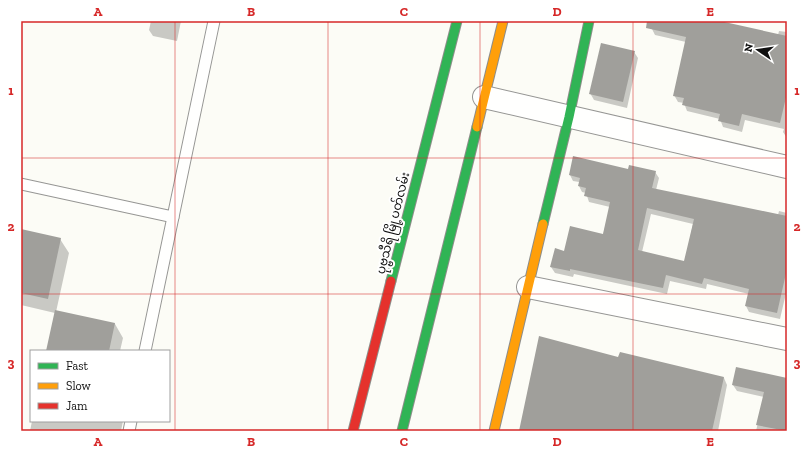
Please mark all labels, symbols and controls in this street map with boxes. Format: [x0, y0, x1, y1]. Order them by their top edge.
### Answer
text: A [94, 4, 103, 19]
text: B [247, 4, 255, 19]
text: C [400, 4, 408, 19]
text: D [552, 4, 562, 19]
text: E [706, 4, 714, 19]
north arrow [738, 30, 778, 70]
text: N [741, 42, 756, 53]
text: 1 [8, 83, 14, 98]
text: 1 [794, 83, 800, 98]
street label: ပုဗ္ဗသီရိ မြို့ပတ်လမ်း [372, 170, 416, 276]
text: 2 [8, 219, 15, 234]
text: 2 [794, 219, 801, 234]
legend [30, 350, 170, 422]
text: 3 [8, 355, 15, 370]
text: 3 [794, 355, 801, 370]
text: Fast [66, 359, 89, 373]
text: Slow [66, 379, 92, 393]
text: Jam [66, 399, 88, 413]
text: A [94, 434, 103, 449]
text: B [247, 434, 255, 449]
text: C [400, 434, 408, 449]
text: D [552, 434, 562, 449]
text: E [706, 434, 714, 449]

